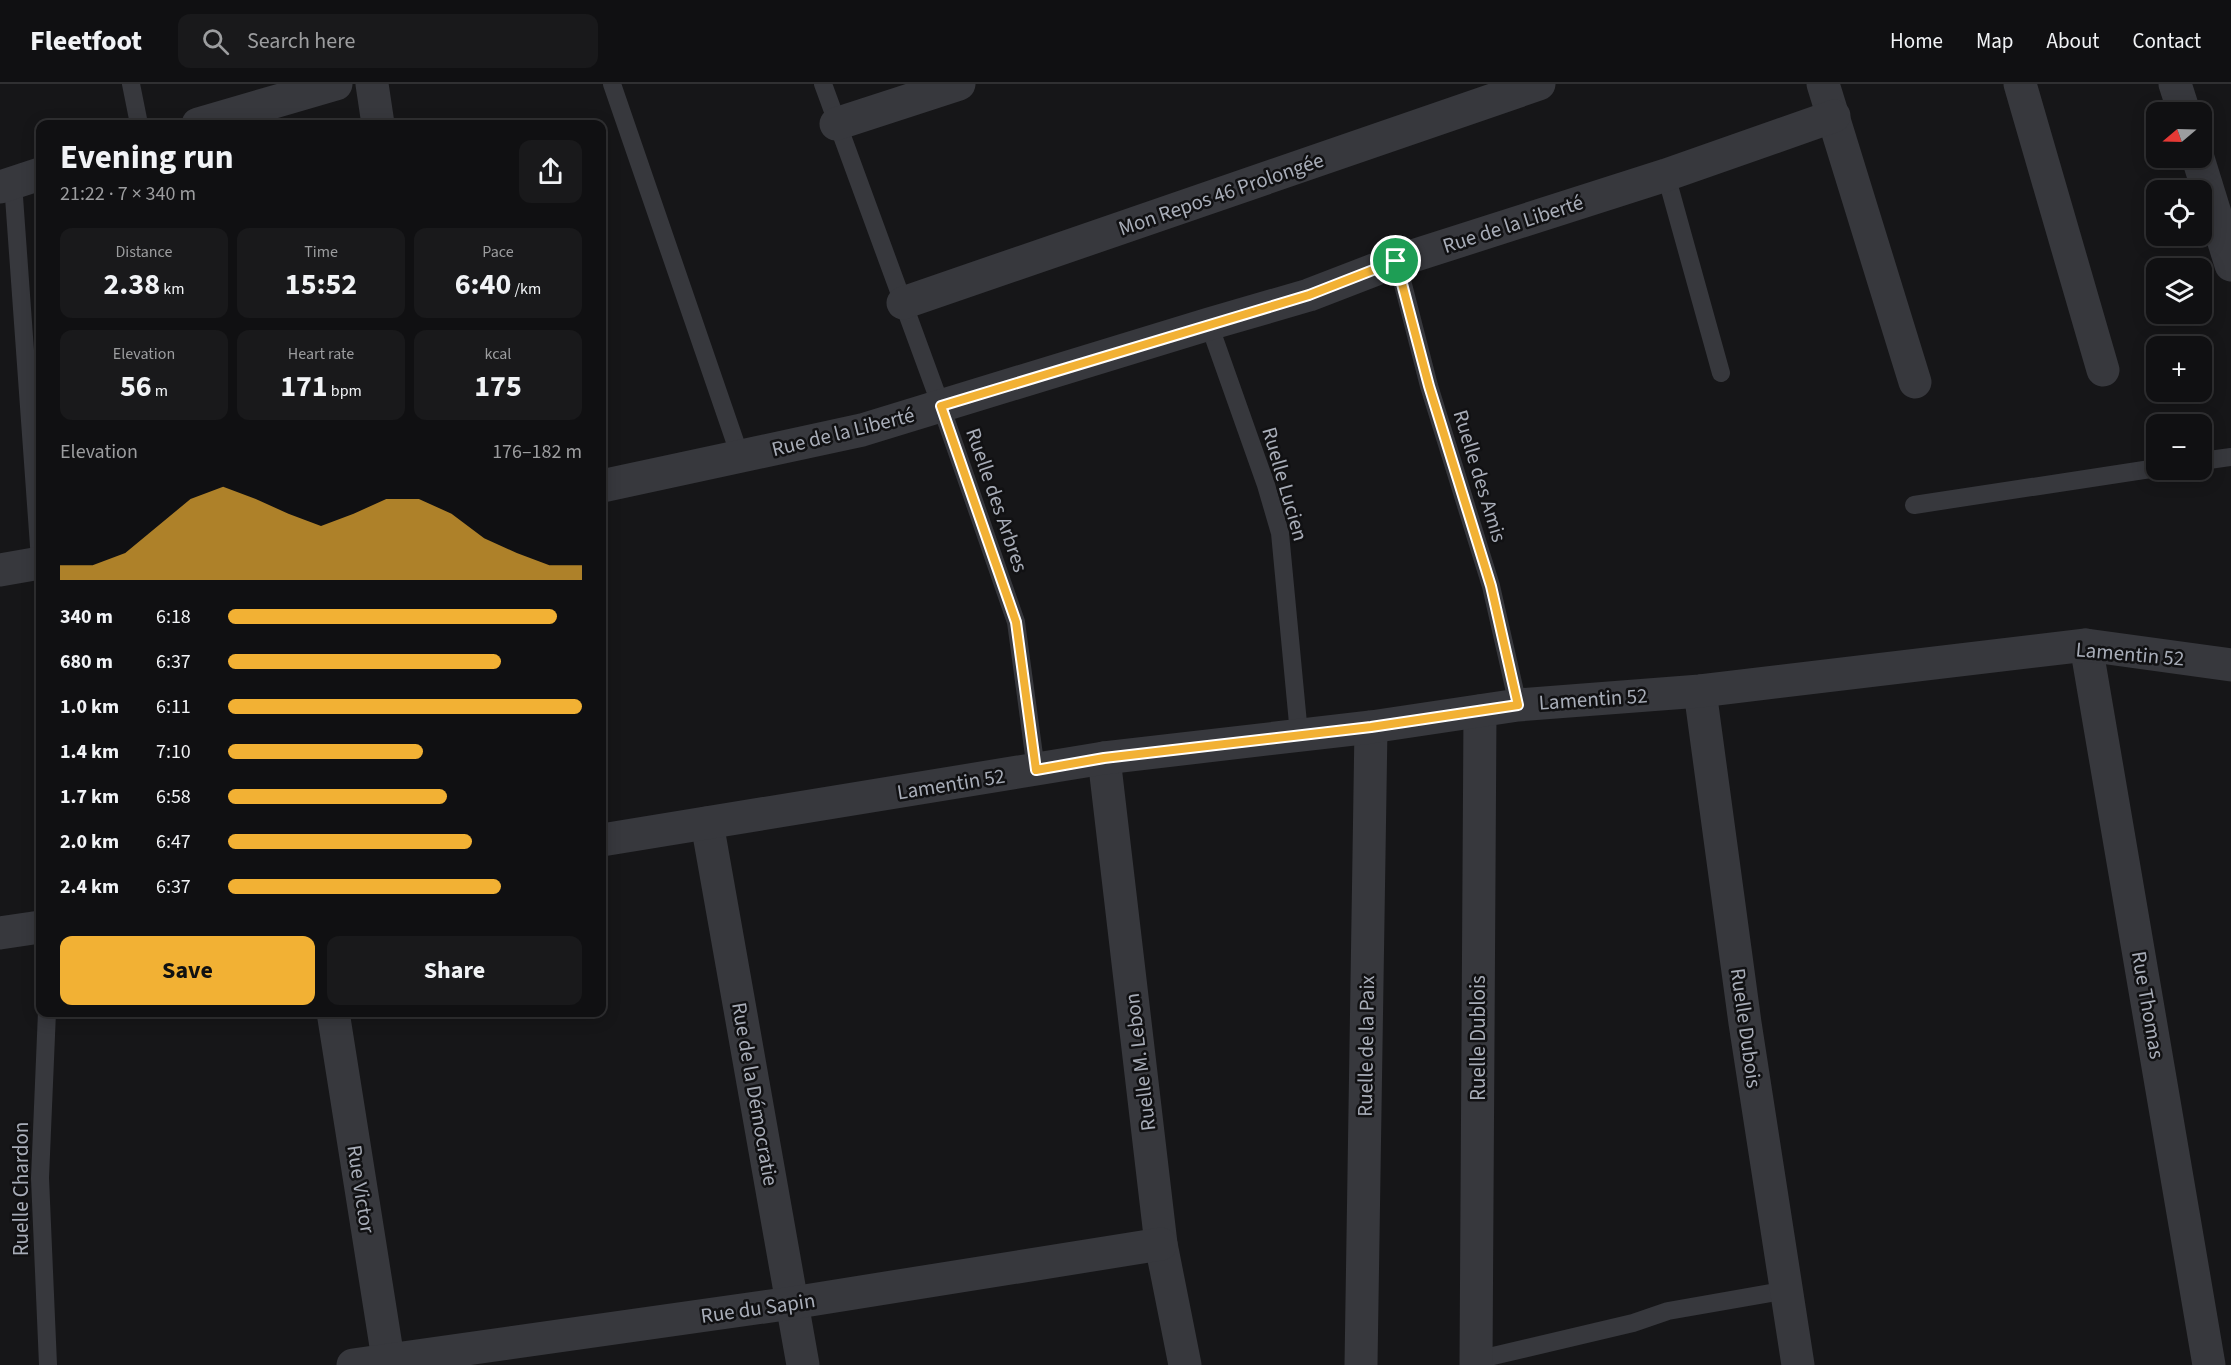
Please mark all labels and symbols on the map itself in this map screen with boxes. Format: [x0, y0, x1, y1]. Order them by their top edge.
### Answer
north arrow [2146, 102, 2212, 168]
street label: Mon Repos 46 Prolongée [1114, 145, 1328, 243]
street label: Rue de la Liberté [1439, 187, 1587, 261]
pin [1370, 235, 1421, 286]
street label: Rue de la Liberté [768, 400, 918, 464]
street label: Ruelle des Amis [1446, 406, 1514, 546]
street label: Ruelle des Arbres [958, 424, 1036, 576]
street label: Ruelle Lucien [1254, 424, 1316, 544]
street label: Lamentin 52 [2074, 634, 2186, 674]
street label: Lamentin 52 [1538, 680, 1648, 718]
street label: Lamentin 52 [895, 761, 1007, 807]
street label: Rue Thomas [2124, 949, 2172, 1061]
street label: Ruelle Dubois [1723, 966, 1769, 1090]
street label: Ruelle de la Paix [1350, 974, 1382, 1117]
street label: Ruelle Dublois [1463, 975, 1493, 1101]
street label: Ruelle M. Lebon [1117, 991, 1163, 1133]
street label: Rue de la Démocratie [724, 1000, 786, 1188]
street label: Ruelle Chardon [6, 1122, 36, 1256]
street label: Rue Victor [339, 1143, 383, 1236]
street label: Rue du Sapin [699, 1285, 817, 1331]

